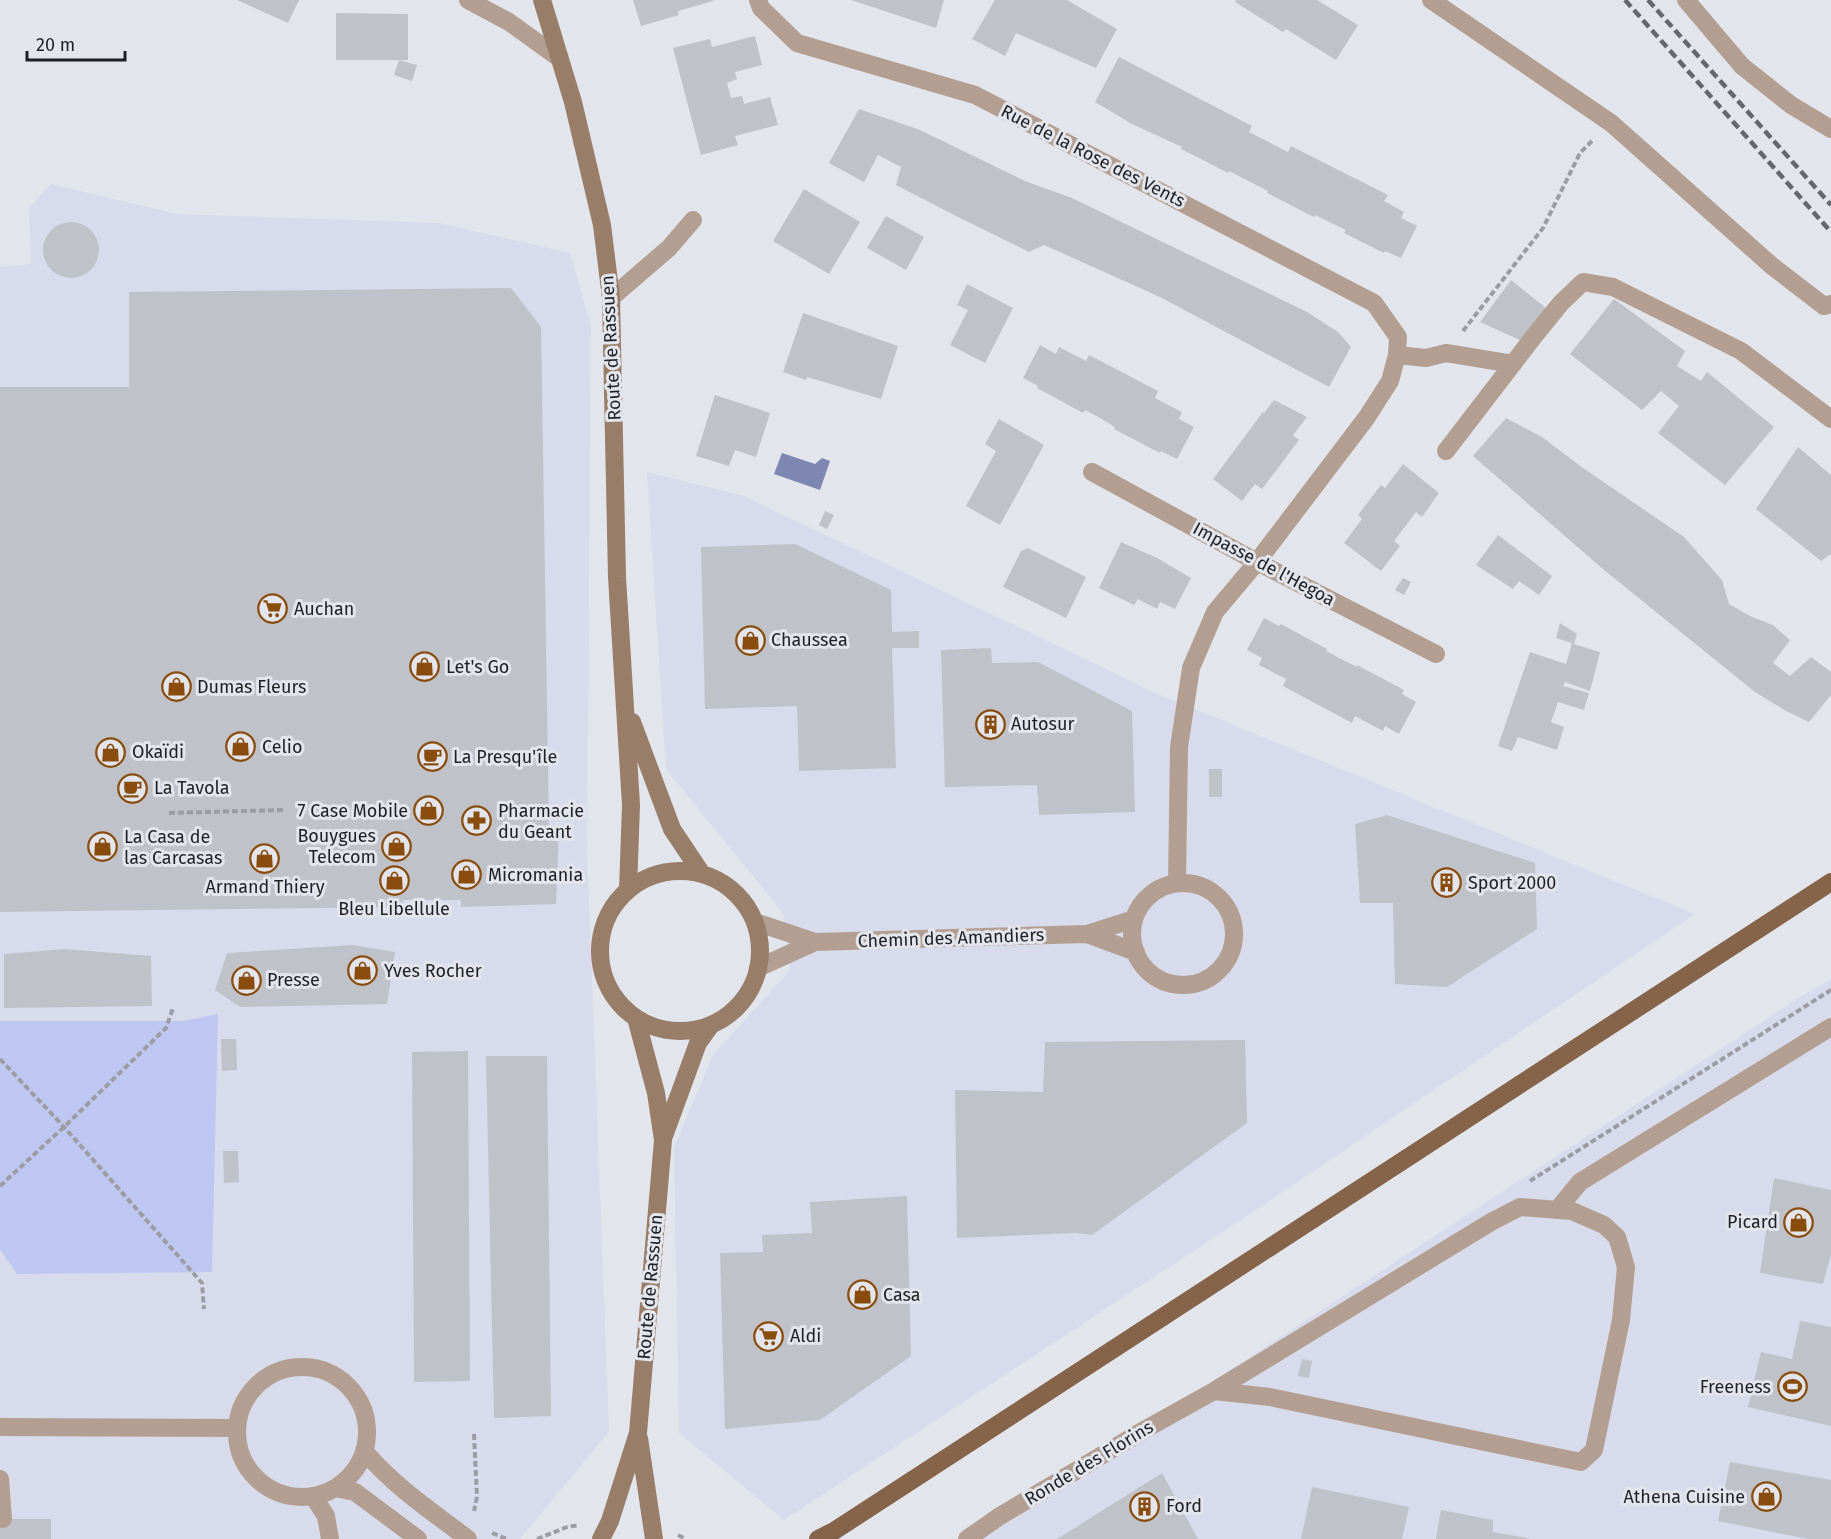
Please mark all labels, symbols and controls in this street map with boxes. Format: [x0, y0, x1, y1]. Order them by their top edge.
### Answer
scale bar [27, 24, 124, 62]
text: 20 m [36, 34, 75, 56]
street label: Rue de la Rose des Vents [997, 100, 1189, 212]
street label: Route de Rassuen [596, 275, 626, 421]
street label: Impasse de l'Hegoa [1189, 517, 1339, 611]
supermarket icon: Auchan [257, 593, 289, 625]
place label: Auchan [294, 598, 354, 620]
shop icon: Chaussea [734, 624, 766, 656]
place label: Chaussea [771, 629, 848, 651]
shop icon: Let's Go [409, 651, 441, 683]
place label: Let's Go [446, 656, 509, 678]
shop icon: Dumas Fleurs [160, 671, 192, 703]
place label: Dumas Fleurs [197, 676, 307, 698]
building icon: Autosur [974, 708, 1006, 740]
place label: Autosur [1011, 713, 1074, 735]
shop icon: Celio [225, 731, 257, 763]
shop icon: Okaïdi [95, 736, 127, 768]
place label: Celio [262, 736, 302, 758]
place label: Okaïdi [132, 741, 184, 763]
cafe icon: La Presqu'île [416, 741, 448, 773]
place label: La Presqu'île [453, 746, 557, 768]
cafe icon: La Tavola [117, 772, 149, 804]
place label: La Tavola [154, 777, 230, 799]
shop icon: 7 Case Mobile [413, 795, 445, 827]
place label: 7 Case Mobile [297, 800, 408, 822]
place label: Pharmacie du Geant [498, 800, 584, 843]
pharmacy icon: Pharmacie du Geant [461, 805, 493, 837]
place label: Bouygues Telecom [297, 825, 376, 868]
place label: La Casa de las Carcasas [124, 826, 222, 869]
shop icon: Bouygues Telecom [381, 830, 413, 862]
shop icon: La Casa de las Carcasas [87, 831, 119, 863]
shop icon: Armand Thiery [249, 842, 281, 874]
shop icon: Micromania [451, 859, 483, 891]
shop icon: Bleu Libellule [378, 864, 410, 896]
place label: Micromania [488, 864, 583, 886]
building icon: Sport 2000 [1431, 867, 1463, 899]
place label: Sport 2000 [1468, 872, 1556, 894]
place label: Armand Thiery [205, 876, 325, 898]
place label: Bleu Libellule [338, 898, 450, 920]
street label: Chemin des Amandiers [857, 924, 1045, 952]
shop icon: Yves Rocher [347, 955, 379, 987]
place label: Yves Rocher [384, 960, 482, 982]
shop icon: Presse [230, 964, 262, 996]
place label: Presse [267, 969, 320, 991]
shop icon: Picard [1783, 1206, 1815, 1238]
place label: Picard [1727, 1211, 1778, 1233]
street label: Route de Rassuen [633, 1214, 667, 1360]
shop icon: Casa [846, 1279, 878, 1311]
place label: Casa [883, 1284, 921, 1306]
supermarket icon: Aldi [753, 1320, 785, 1352]
place label: Aldi [790, 1325, 821, 1347]
sports icon: Freeness [1776, 1371, 1808, 1403]
place label: Freeness [1700, 1376, 1771, 1398]
street label: Ronde des Florins [1021, 1416, 1157, 1510]
shop icon: Athena Cuisine [1750, 1481, 1782, 1513]
place label: Athena Cuisine [1624, 1486, 1745, 1508]
building icon: Ford [1129, 1490, 1161, 1522]
place label: Ford [1166, 1495, 1202, 1517]

